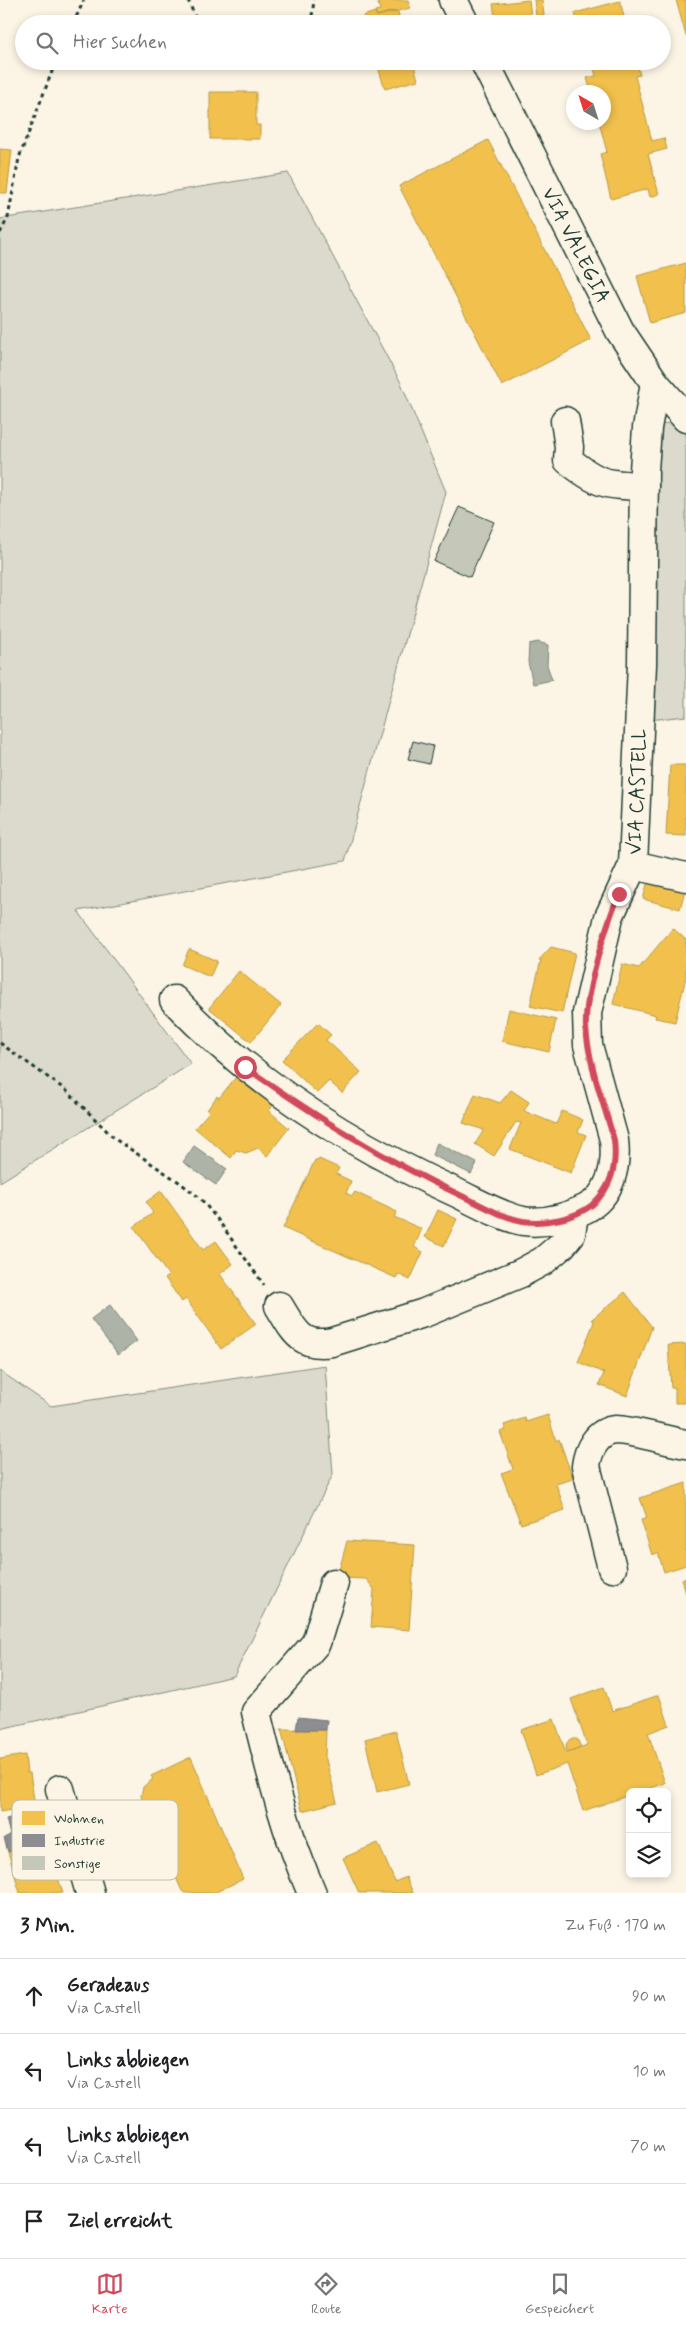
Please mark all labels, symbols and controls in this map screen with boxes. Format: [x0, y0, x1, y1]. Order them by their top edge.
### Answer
search box [15, 15, 671, 70]
icon: search [33, 29, 61, 57]
text: Hier suchen [73, 30, 167, 55]
north arrow [566, 85, 611, 130]
street label: VIA VALEGIA [535, 183, 616, 308]
street label: VIA CASTELL [621, 728, 654, 855]
route end [608, 883, 631, 906]
route start [234, 1056, 257, 1079]
map controls [626, 1788, 671, 1878]
button: locate [626, 1788, 671, 1833]
legend [12, 1800, 178, 1880]
text: Wohnen [54, 1810, 104, 1828]
text: Industrie [54, 1832, 105, 1850]
button: layers [626, 1833, 671, 1878]
text: Sonstige [54, 1855, 101, 1873]
text: 3 Min. [20, 1912, 75, 1940]
text: Zu Fuß · 170 m [565, 1915, 666, 1936]
text: Geradeaus [67, 1973, 149, 1998]
icon: ahead [20, 1982, 48, 2010]
text: 90 m [632, 1986, 666, 2007]
text: Via Castell [67, 1998, 141, 2019]
text: Links abbiegen [67, 2048, 189, 2073]
icon: left [20, 2057, 48, 2085]
text: 10 m [633, 2061, 666, 2082]
text: Via Castell [67, 2073, 141, 2094]
text: Links abbiegen [67, 2123, 189, 2148]
icon: left [20, 2132, 48, 2160]
text: 70 m [630, 2136, 666, 2157]
text: Via Castell [67, 2148, 141, 2169]
icon: arrive [20, 2207, 48, 2235]
text: Ziel erreicht [67, 2209, 172, 2234]
tab: Karte [92, 2270, 128, 2318]
tab: Route [311, 2270, 341, 2318]
tab: Gespeichert [525, 2270, 594, 2318]

